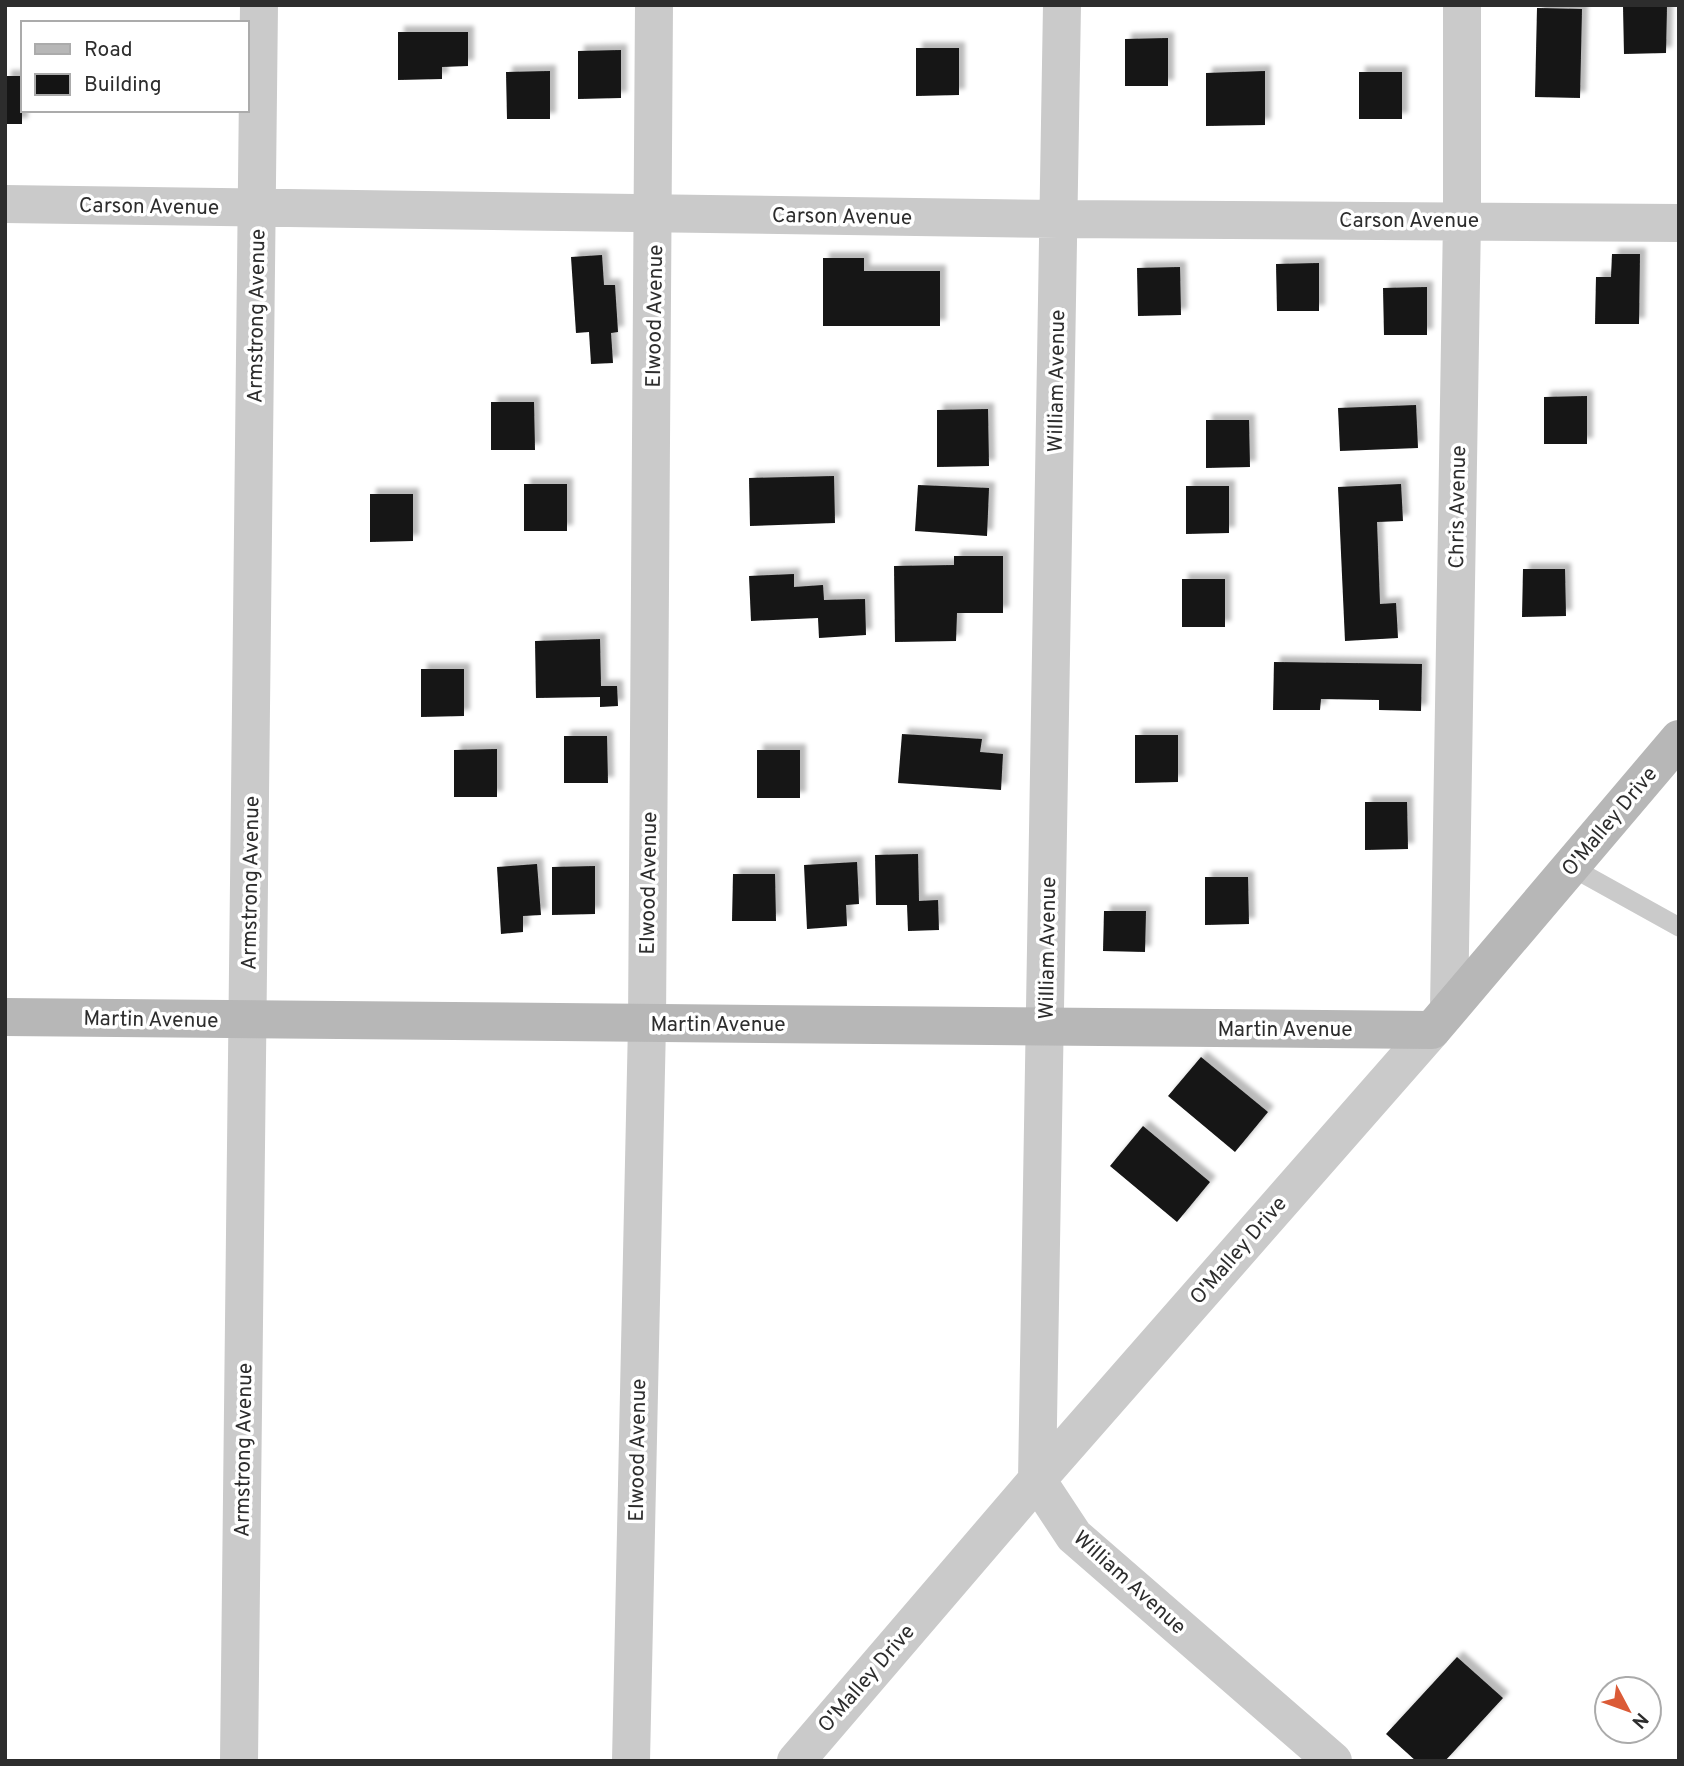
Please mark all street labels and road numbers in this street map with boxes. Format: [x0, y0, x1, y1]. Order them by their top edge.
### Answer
street label: Carson Avenue [79, 193, 219, 222]
street label: Carson Avenue [772, 203, 912, 232]
street label: Carson Avenue [1339, 208, 1479, 235]
street label: Armstrong Avenue [242, 229, 273, 403]
street label: Elwood Avenue [641, 244, 670, 388]
street label: William Avenue [1043, 309, 1072, 453]
street label: Chris Avenue [1444, 445, 1473, 569]
street label: O'Malley Drive [1556, 762, 1664, 882]
street label: Armstrong Avenue [236, 796, 267, 970]
street label: Elwood Avenue [635, 811, 664, 955]
street label: William Avenue [1034, 876, 1063, 1020]
street label: Martin Avenue [83, 1006, 219, 1035]
street label: Martin Avenue [650, 1012, 786, 1039]
street label: Martin Avenue [1217, 1017, 1353, 1044]
street label: O'Malley Drive [1185, 1191, 1294, 1311]
street label: Armstrong Avenue [229, 1363, 260, 1537]
street label: Elwood Avenue [624, 1378, 653, 1522]
street label: William Avenue [1067, 1525, 1191, 1641]
street label: O'Malley Drive [813, 1619, 922, 1739]

